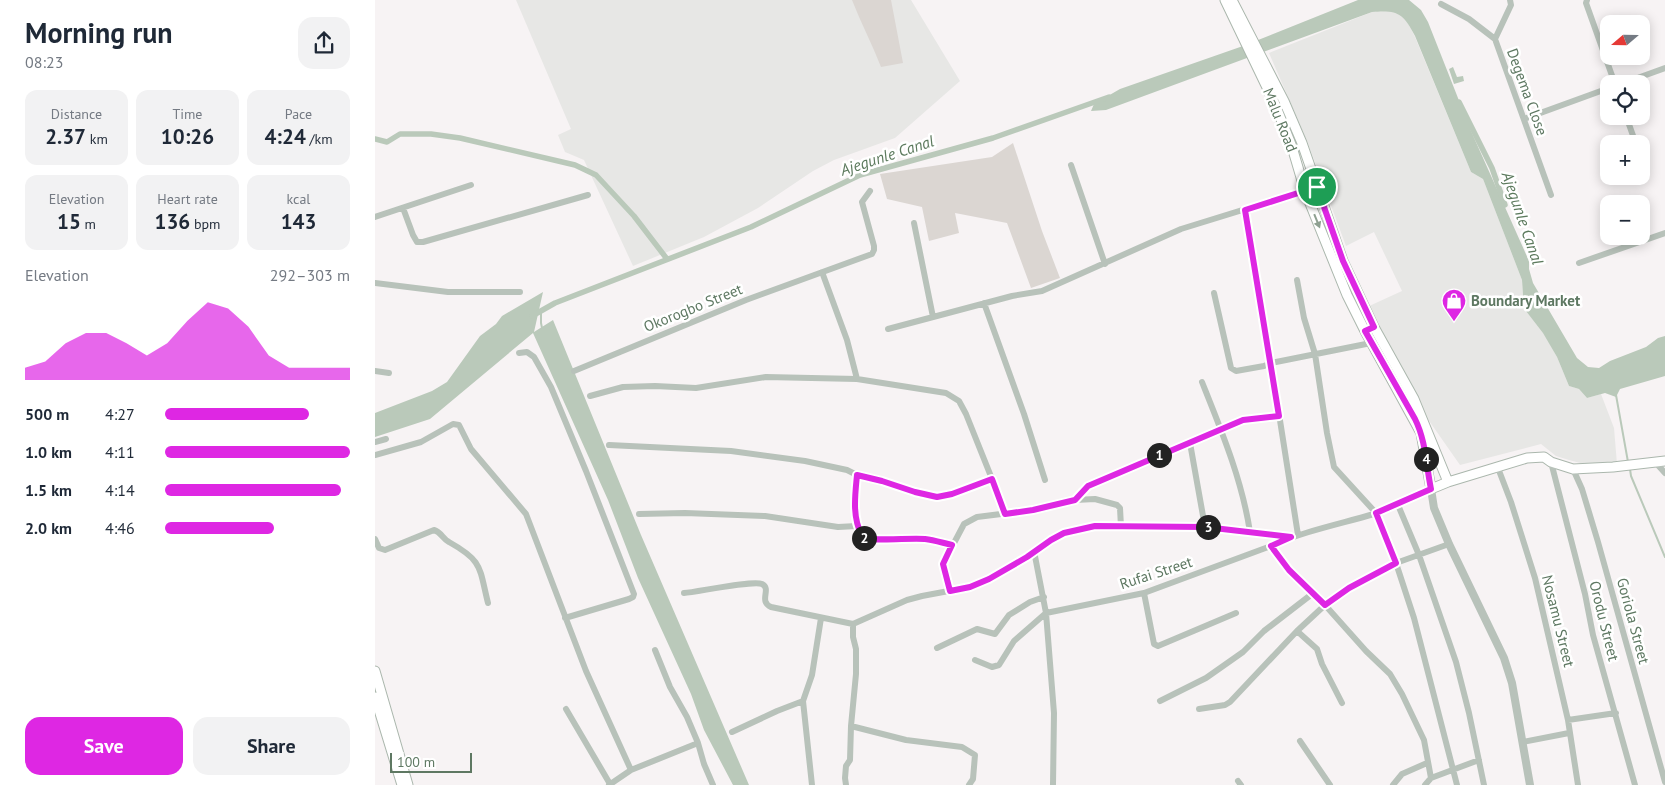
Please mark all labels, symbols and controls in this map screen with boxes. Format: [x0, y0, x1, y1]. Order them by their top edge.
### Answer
text: Morning run [25, 14, 173, 51]
north arrow [1600, 15, 1650, 65]
map controls [1600, 15, 1650, 245]
button: share [298, 17, 350, 69]
street label: Degema Close [1503, 46, 1552, 138]
text: 08:23 [25, 52, 63, 72]
button: locate [1600, 75, 1650, 125]
street label: Malu Road [1259, 85, 1302, 155]
text: Distance [51, 105, 102, 123]
text: Time [172, 105, 203, 123]
text: Pace [285, 105, 312, 123]
text: 2.37 [45, 123, 86, 150]
text: 10:26 [161, 123, 214, 150]
text: 4:24 [264, 123, 306, 150]
text: km [86, 130, 108, 148]
text: /km [306, 130, 333, 148]
water label: Ajegunle Canal [837, 130, 937, 180]
button: + [1600, 135, 1650, 185]
pin [1296, 166, 1338, 208]
water label: Ajegunle Canal [1497, 168, 1549, 268]
icon: arrive [1303, 173, 1331, 201]
text: Elevation [49, 190, 104, 208]
text: Heart rate [157, 190, 218, 208]
text: kcal [287, 190, 310, 208]
button: − [1600, 195, 1650, 245]
text: 15 [57, 208, 81, 235]
text: 136 [155, 208, 190, 235]
text: 143 [281, 208, 316, 235]
one-way arrow [1313, 214, 1321, 229]
text: m [81, 215, 96, 233]
text: bpm [190, 215, 220, 233]
text: Elevation [25, 265, 89, 285]
text: 292–303 m [270, 265, 350, 285]
street label: Okorogbo Street [641, 279, 745, 336]
shop icon: Boundary Market [1441, 288, 1467, 322]
place label: Boundary Market [1471, 291, 1581, 310]
text: 500 m [25, 404, 69, 424]
text: 4:27 [105, 404, 135, 424]
text: 1.0 km [25, 442, 72, 462]
text: 4:11 [105, 442, 135, 462]
pin: 1 [1147, 442, 1171, 468]
text: 1 [1156, 446, 1163, 464]
pin: 4 [1413, 446, 1439, 472]
text: 4 [1423, 450, 1430, 468]
text: 1.5 km [25, 480, 72, 500]
text: 4:14 [105, 480, 135, 500]
pin: 3 [1195, 514, 1221, 540]
text: 2.0 km [25, 518, 72, 538]
text: 4:46 [105, 518, 135, 538]
text: 3 [1205, 518, 1212, 536]
pin: 2 [851, 526, 877, 550]
text: 2 [861, 529, 868, 547]
street label: Rufai Street [1117, 552, 1195, 593]
street label: Nosamu Street [1538, 573, 1579, 669]
street label: Goriola Street [1613, 576, 1654, 666]
street label: Orodu Street [1585, 579, 1624, 663]
button: Save [25, 717, 183, 775]
button: Share [193, 717, 350, 775]
scale bar [390, 750, 473, 773]
text: 100 m [397, 753, 435, 771]

